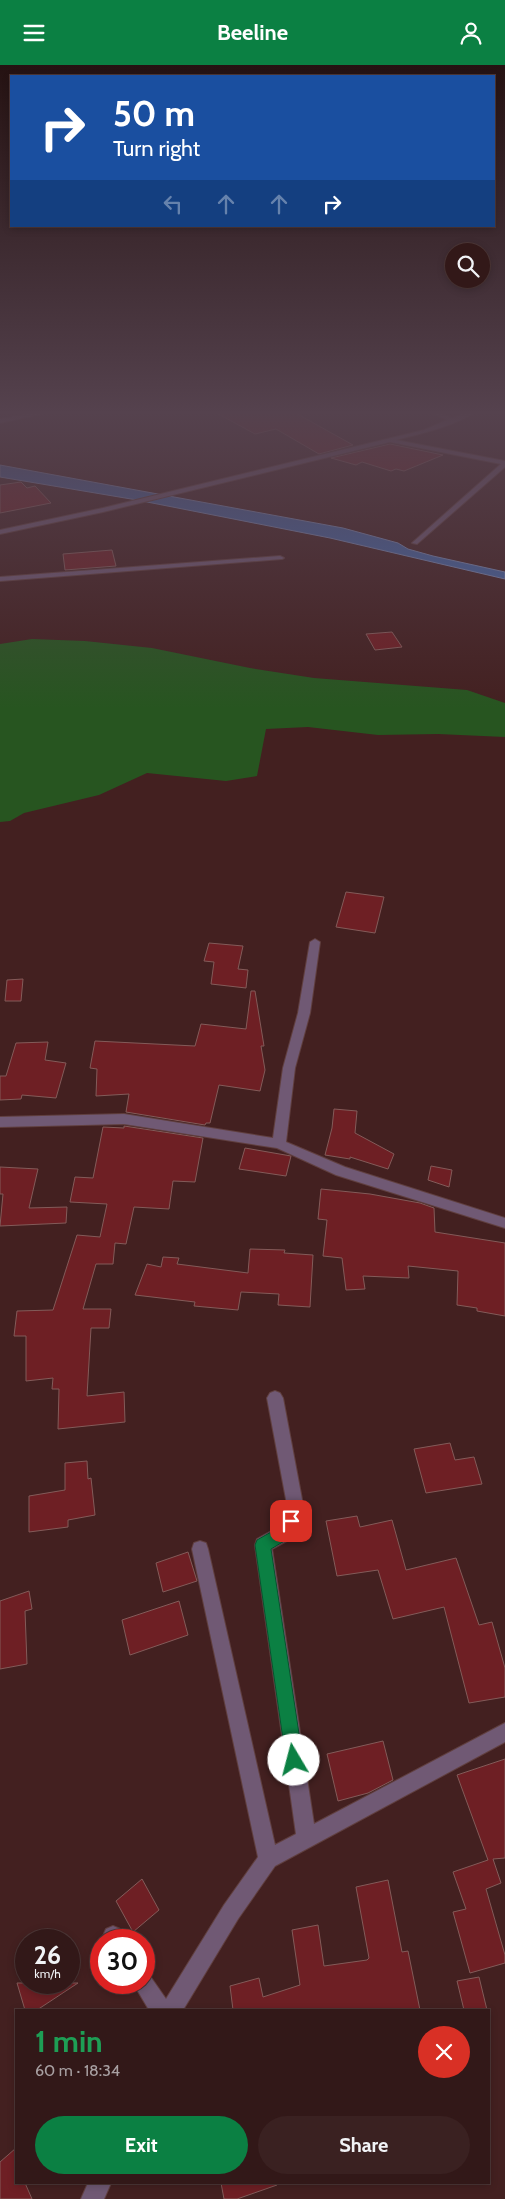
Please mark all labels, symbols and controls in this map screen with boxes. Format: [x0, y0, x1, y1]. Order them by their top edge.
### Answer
icon: menu [20, 19, 48, 47]
text: Beeline [217, 19, 288, 46]
icon: person [457, 19, 485, 47]
text: 50 m [113, 92, 195, 135]
icon: right [30, 95, 95, 160]
text: Turn right [113, 135, 200, 162]
icon: left [159, 190, 187, 218]
icon: ahead [212, 190, 240, 218]
icon: ahead [265, 190, 293, 218]
icon: right [318, 190, 346, 218]
map controls [445, 243, 490, 288]
button: search [445, 243, 490, 288]
pin [270, 1500, 312, 1542]
icon: arrive [277, 1507, 305, 1535]
position arrow [267, 1733, 319, 1785]
speed limit sign: 30 [90, 1929, 155, 1994]
text: 26 [34, 1940, 61, 1970]
text: km/h [34, 1966, 61, 1981]
text: 1 min [35, 2023, 103, 2060]
button: close [418, 2026, 470, 2078]
text: 60 m · 18:34 [35, 2061, 120, 2080]
button: Exit [35, 2116, 248, 2174]
button: Share [258, 2116, 470, 2174]

